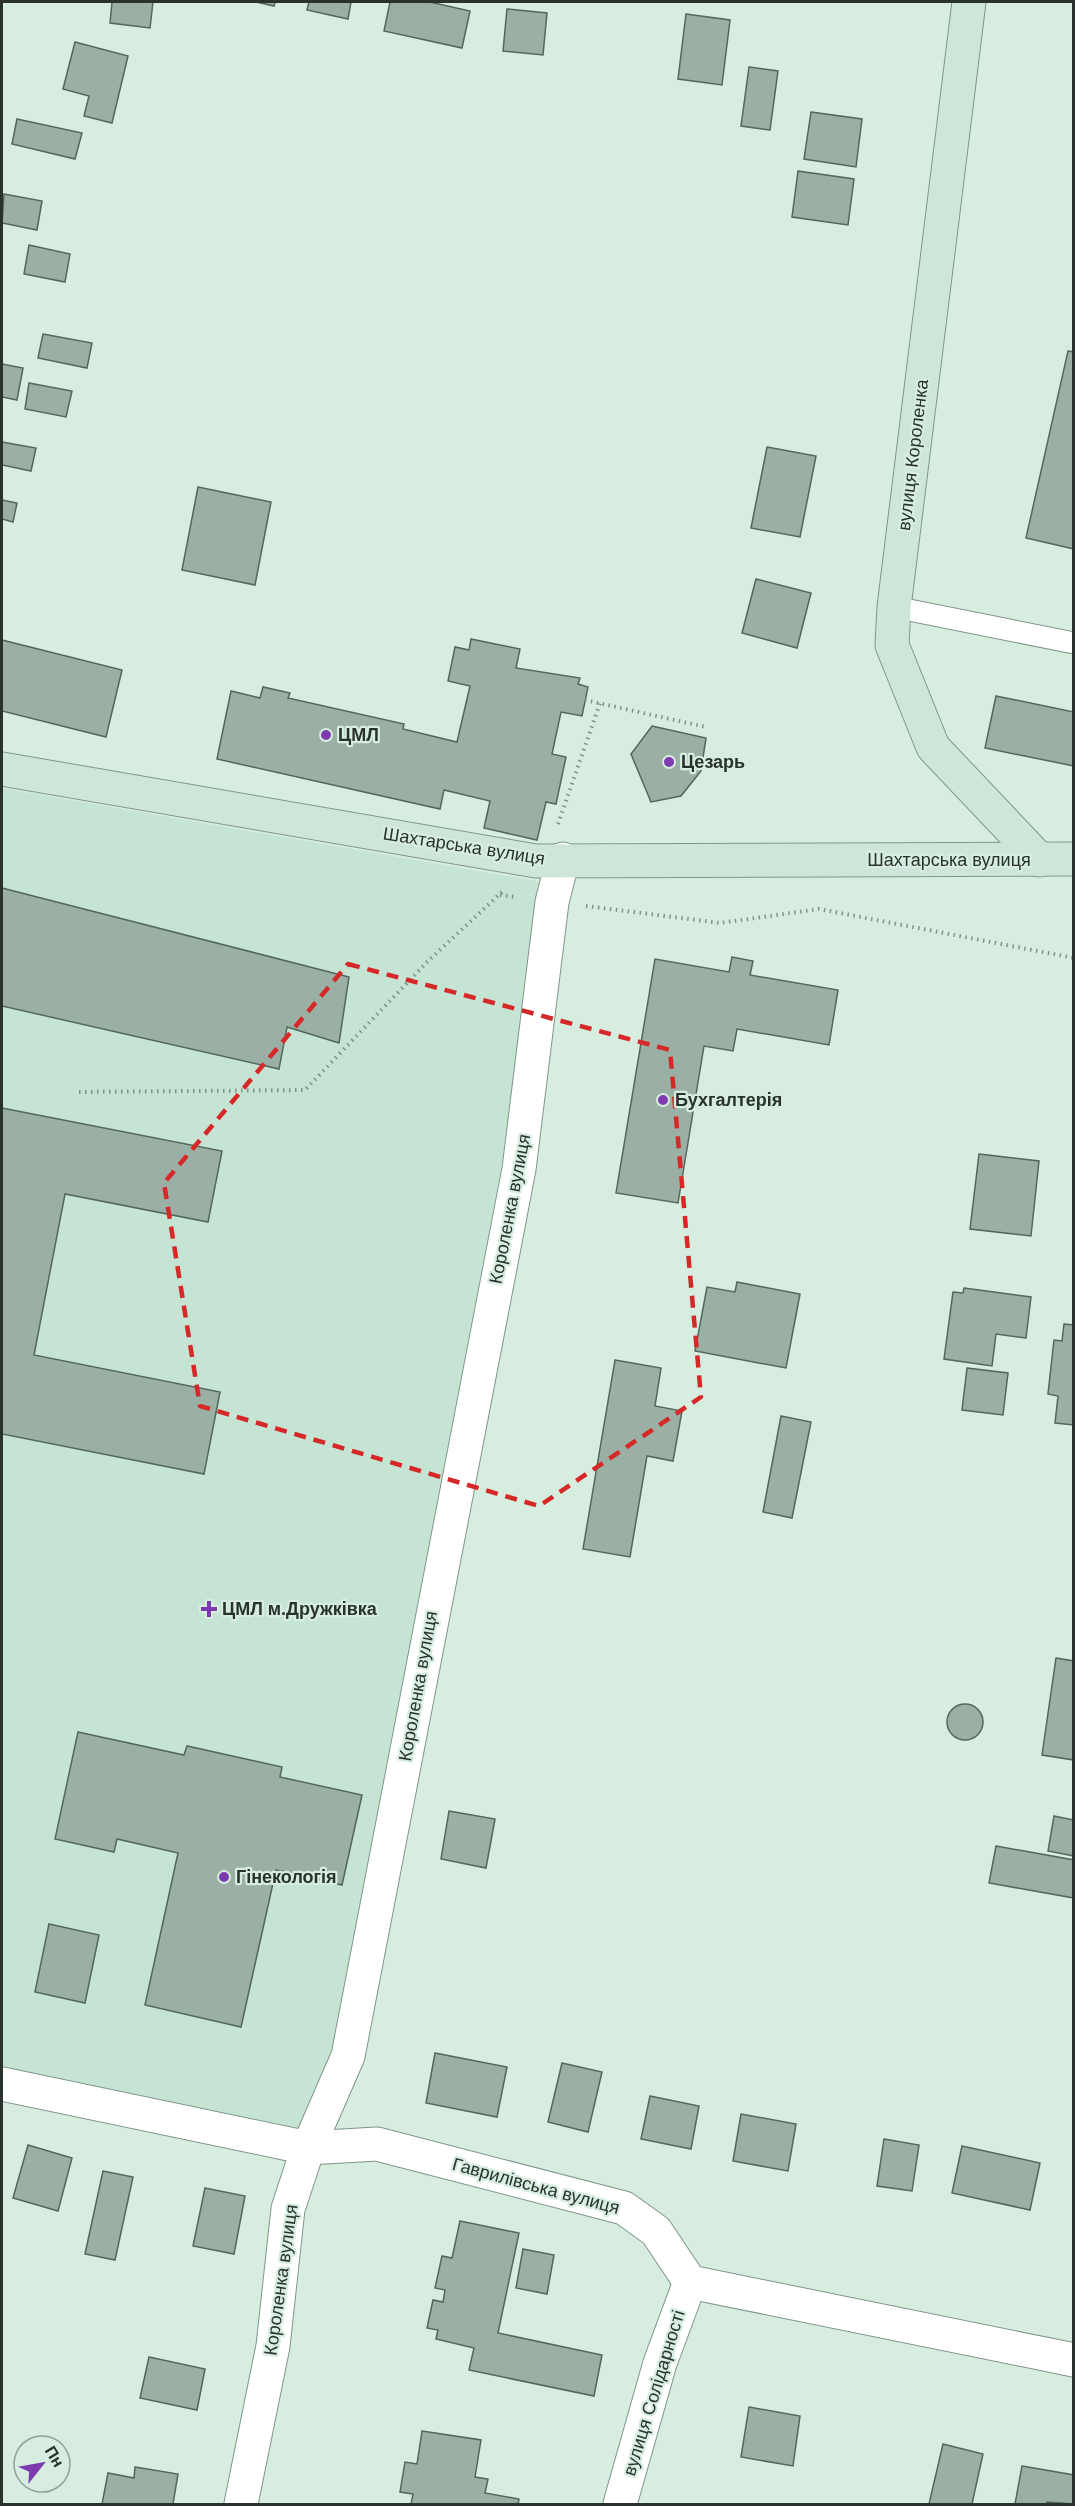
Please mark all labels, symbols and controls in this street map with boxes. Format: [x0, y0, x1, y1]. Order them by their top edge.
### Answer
street label: вулиця Короленка [894, 377, 932, 532]
place label: ЦМЛ [338, 725, 379, 745]
marker: ЦМЛ [319, 728, 333, 742]
place label: Цезарь [681, 752, 745, 772]
marker: Цезарь [662, 755, 676, 769]
street label: Шахтарська вулиця [382, 823, 546, 869]
street label: Шахтарська вулиця [867, 850, 1031, 870]
place label: Бухгалтерія [675, 1090, 782, 1110]
marker: Бухгалтерія [656, 1093, 670, 1107]
street label: Короленка вулиця [486, 1132, 534, 1286]
place label: ЦМЛ м.Дружківка [222, 1599, 378, 1619]
marker: ЦМЛ м.Дружківка [200, 1600, 218, 1618]
street label: Короленка вулиця [395, 1609, 441, 1763]
place label: Гінекологія [236, 1867, 337, 1887]
marker: Гінекологія [217, 1870, 231, 1884]
street label: Гаврилівська вулиця [450, 2154, 622, 2218]
street label: Короленка вулиця [261, 2203, 301, 2357]
street label: вулиця Солідарності [619, 2308, 689, 2478]
north arrow [12, 2434, 72, 2494]
text: Пн [42, 2443, 67, 2470]

